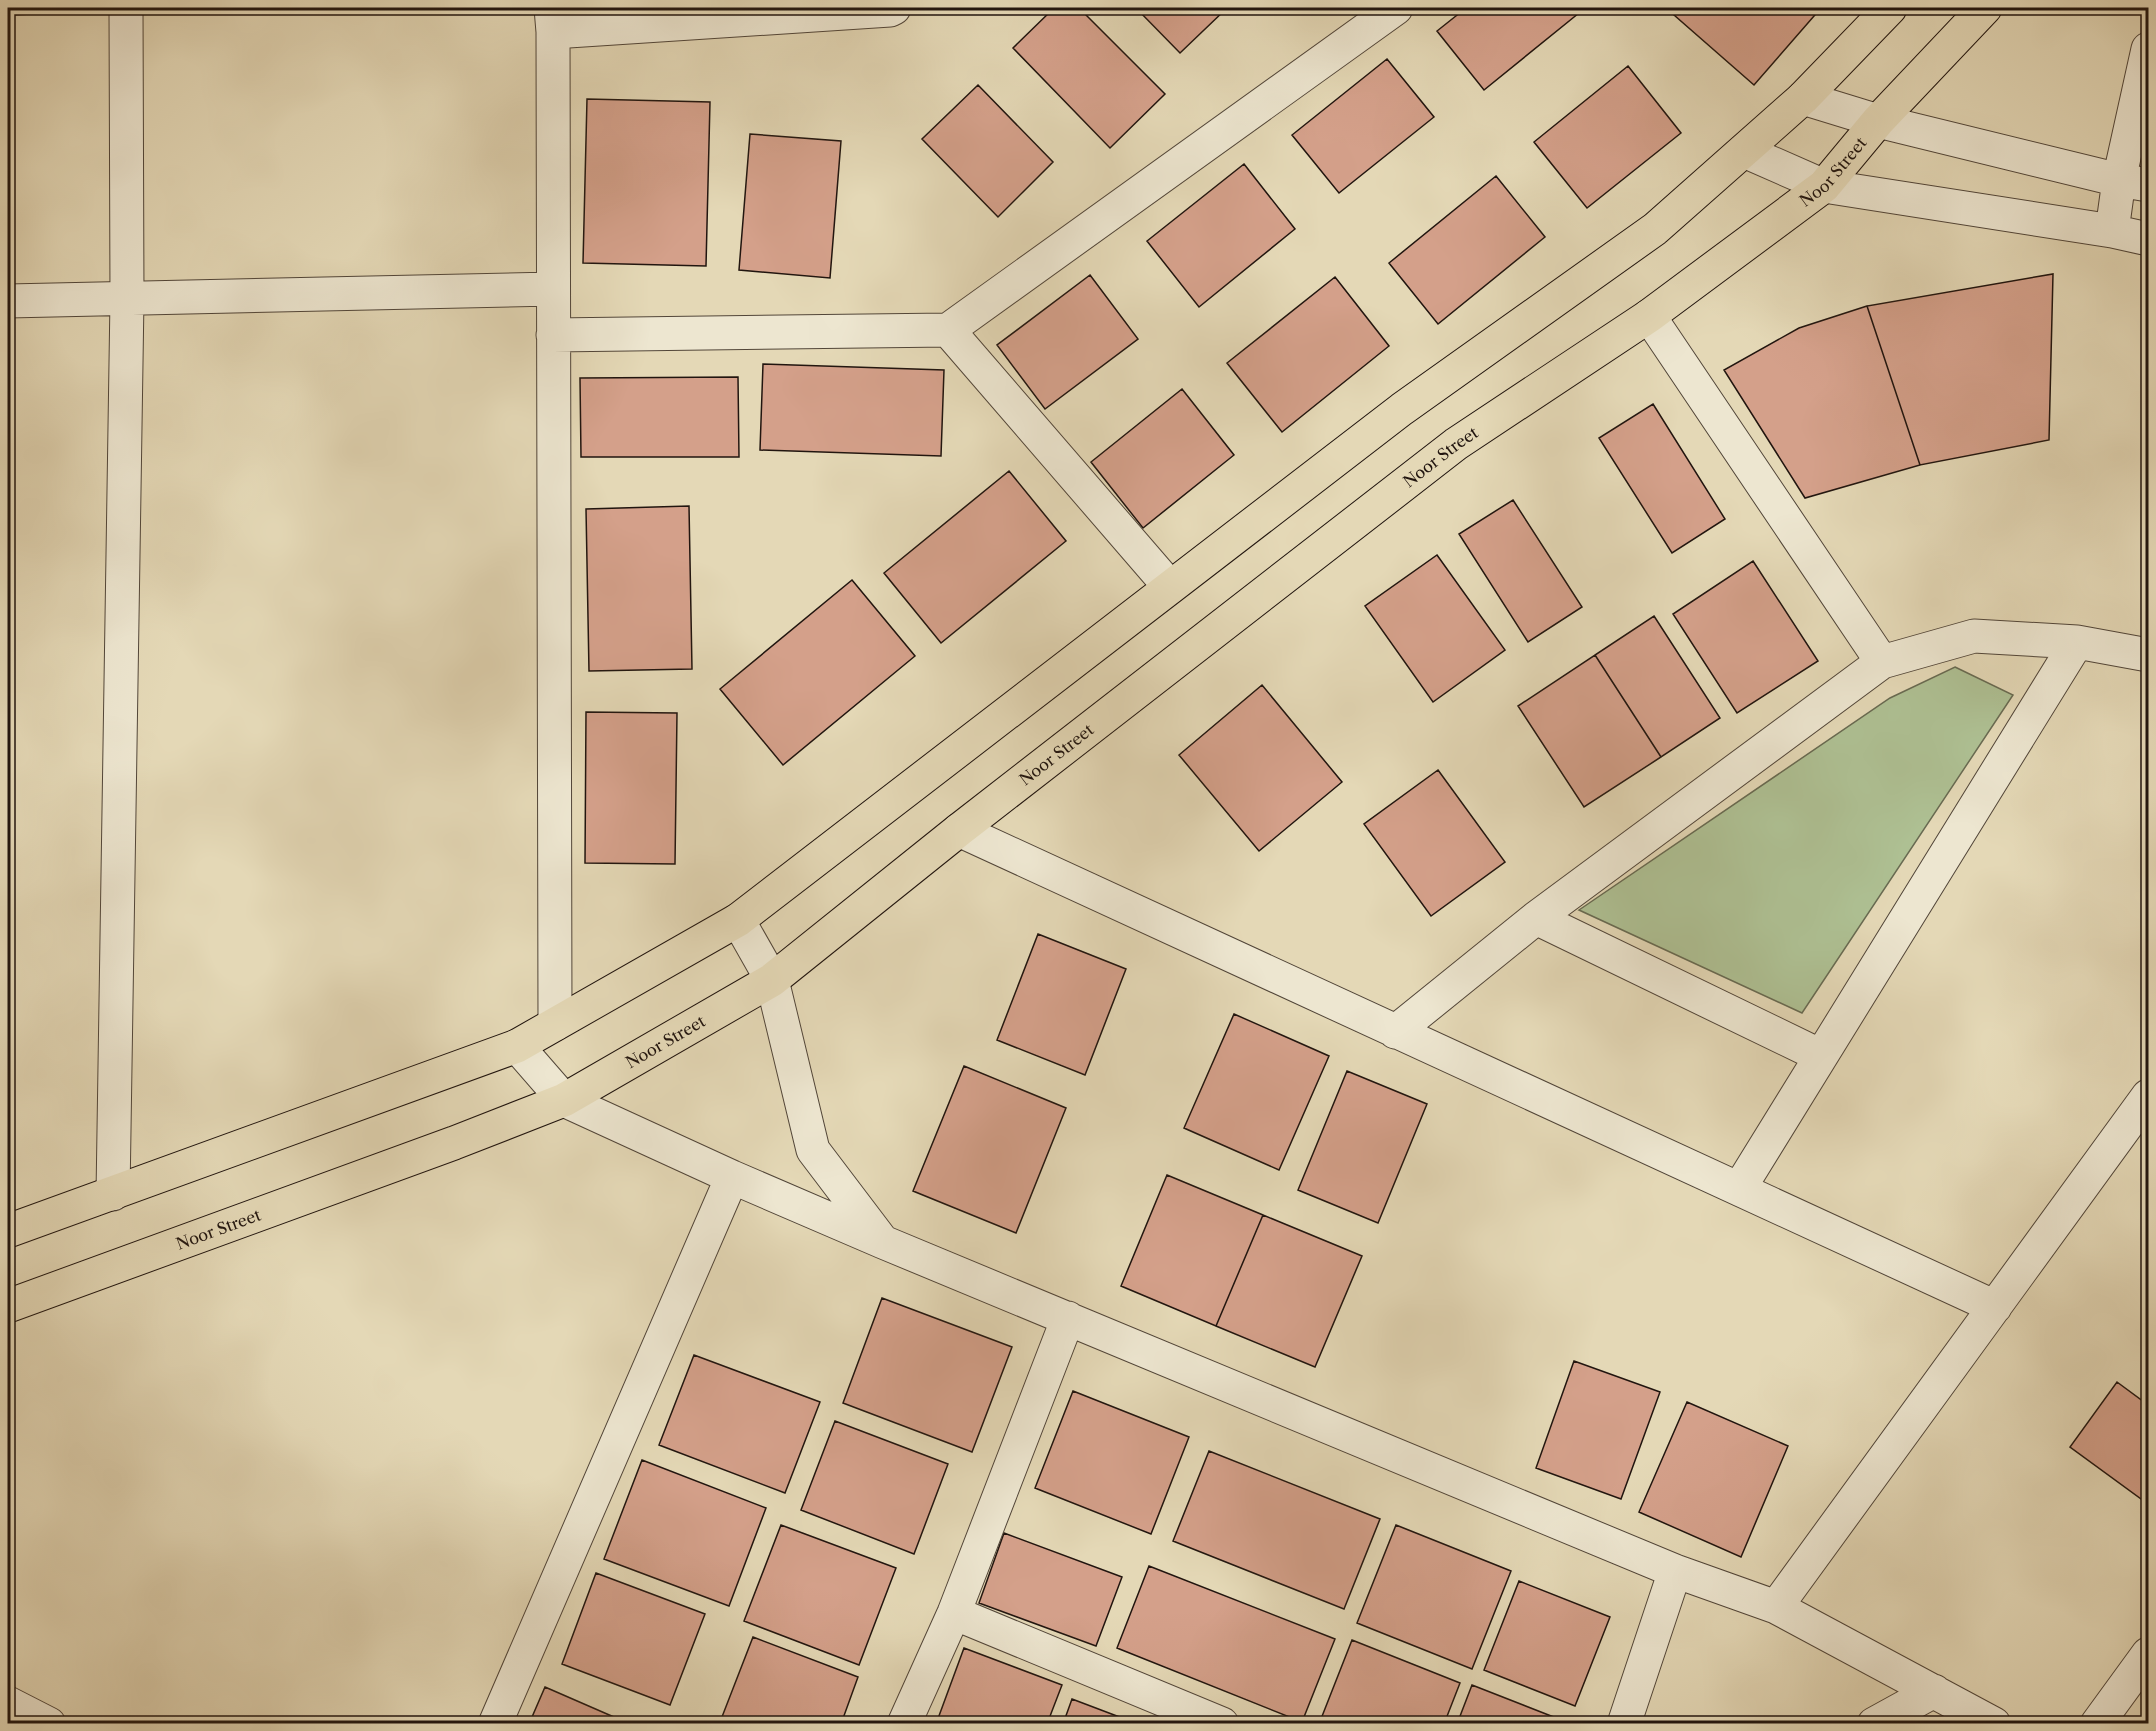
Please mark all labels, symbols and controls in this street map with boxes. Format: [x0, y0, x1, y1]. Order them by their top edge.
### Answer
street label: Noor Street [1796, 133, 1871, 211]
street label: Noor Street [1399, 422, 1482, 491]
street label: Noor Street [1015, 719, 1098, 789]
street label: Noor Street [622, 1011, 709, 1072]
street label: Noor Street [173, 1204, 264, 1254]

